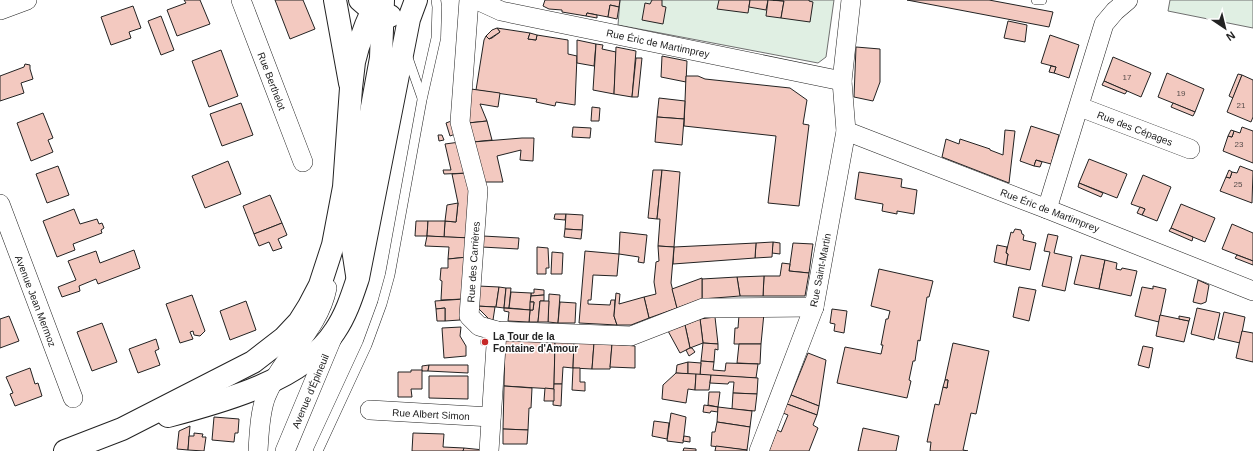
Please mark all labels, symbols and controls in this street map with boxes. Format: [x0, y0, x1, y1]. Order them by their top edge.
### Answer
north arrow [1205, 8, 1245, 48]
street label: Rue Éric de Martimprey [605, 26, 711, 60]
text: N [1224, 29, 1237, 43]
street label: Rue Berthelot [255, 51, 288, 112]
house number: 17 [1123, 73, 1132, 82]
house number: 19 [1177, 89, 1186, 98]
house number: 21 [1237, 101, 1246, 110]
street label: Rue des Cépages [1095, 109, 1174, 148]
house number: 23 [1235, 140, 1244, 149]
house number: 25 [1234, 180, 1243, 189]
street label: Rue Éric de Martimprey [999, 186, 1101, 234]
street label: Rue des Carrières [465, 221, 482, 303]
street label: Rue Saint-Martin [808, 232, 833, 308]
street label: Avenue Jean Mermoz [13, 254, 58, 348]
place label: La Tour de la Fontaine d'Amour [493, 331, 578, 354]
marker: La Tour de la Fontaine d'Amour [480, 337, 490, 347]
street label: Avenue d'Épineuil [289, 352, 331, 430]
street label: Rue Albert Simon [392, 407, 470, 422]

